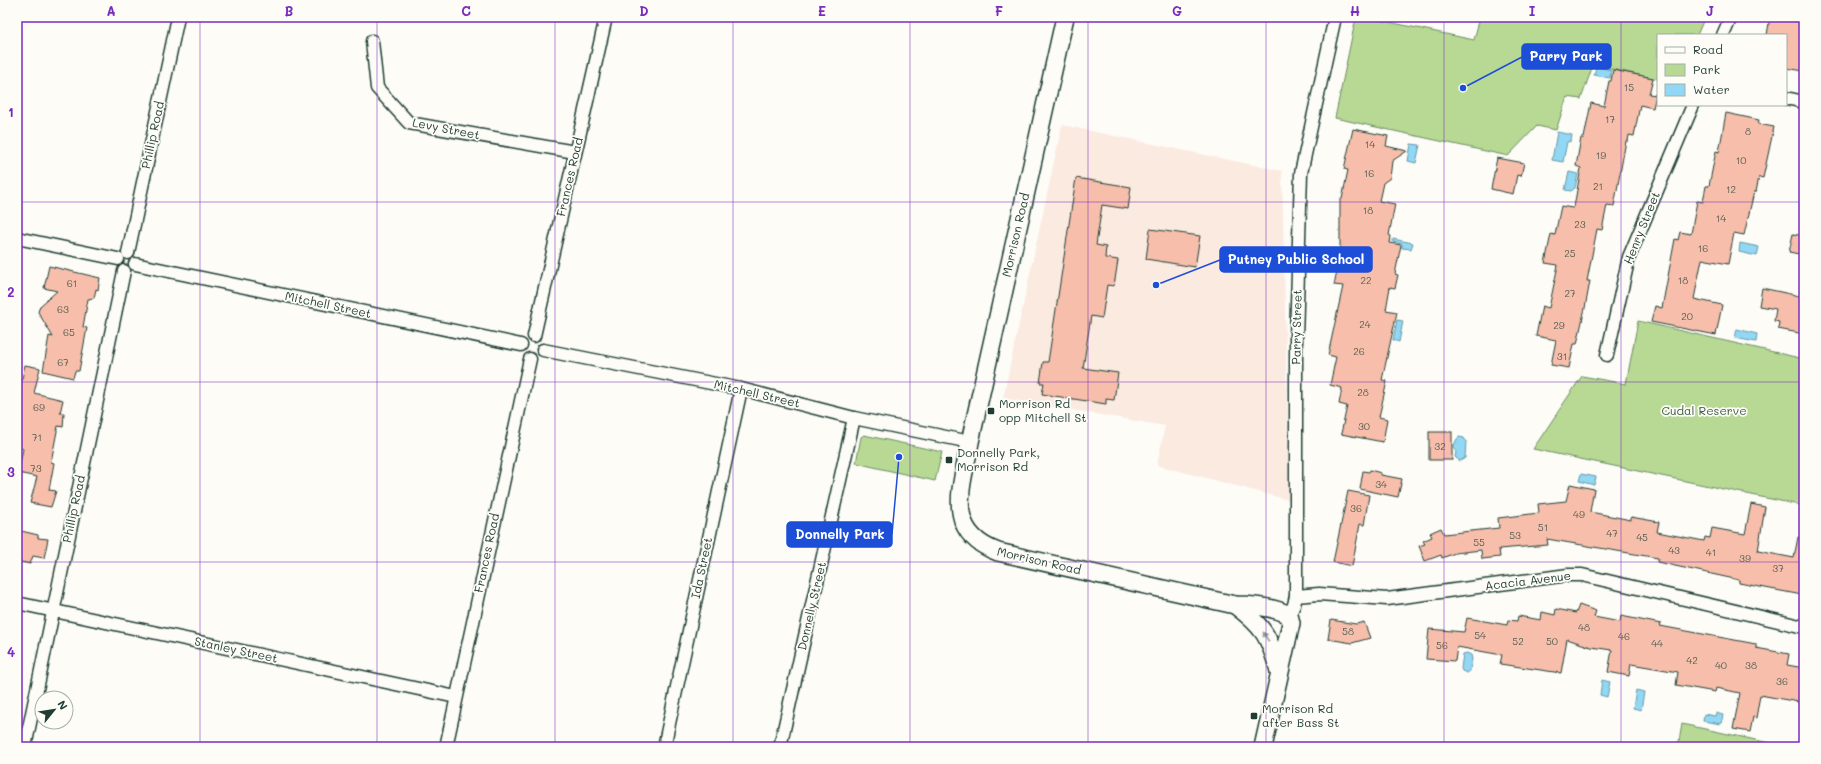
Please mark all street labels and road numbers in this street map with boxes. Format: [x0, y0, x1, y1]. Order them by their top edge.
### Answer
street label: Phillip Road [137, 99, 167, 170]
street label: Levy Street [411, 114, 481, 142]
street label: Frances Road [552, 135, 586, 218]
street label: Henry Street [1619, 189, 1663, 266]
street label: Morrison Road [998, 191, 1033, 278]
street label: Mitchell Street [284, 287, 373, 321]
street label: Parry Street [1287, 289, 1305, 365]
street label: Mitchell Street [713, 375, 802, 411]
street label: Phillip Road [58, 473, 88, 544]
street label: Frances Road [470, 511, 502, 594]
street label: Ida Street [687, 536, 715, 600]
street label: Morrison Road [996, 543, 1083, 578]
street label: Donnelly Street [793, 560, 829, 652]
street label: Acacia Avenue [1484, 567, 1572, 593]
street label: Stanley Street [193, 632, 279, 666]

